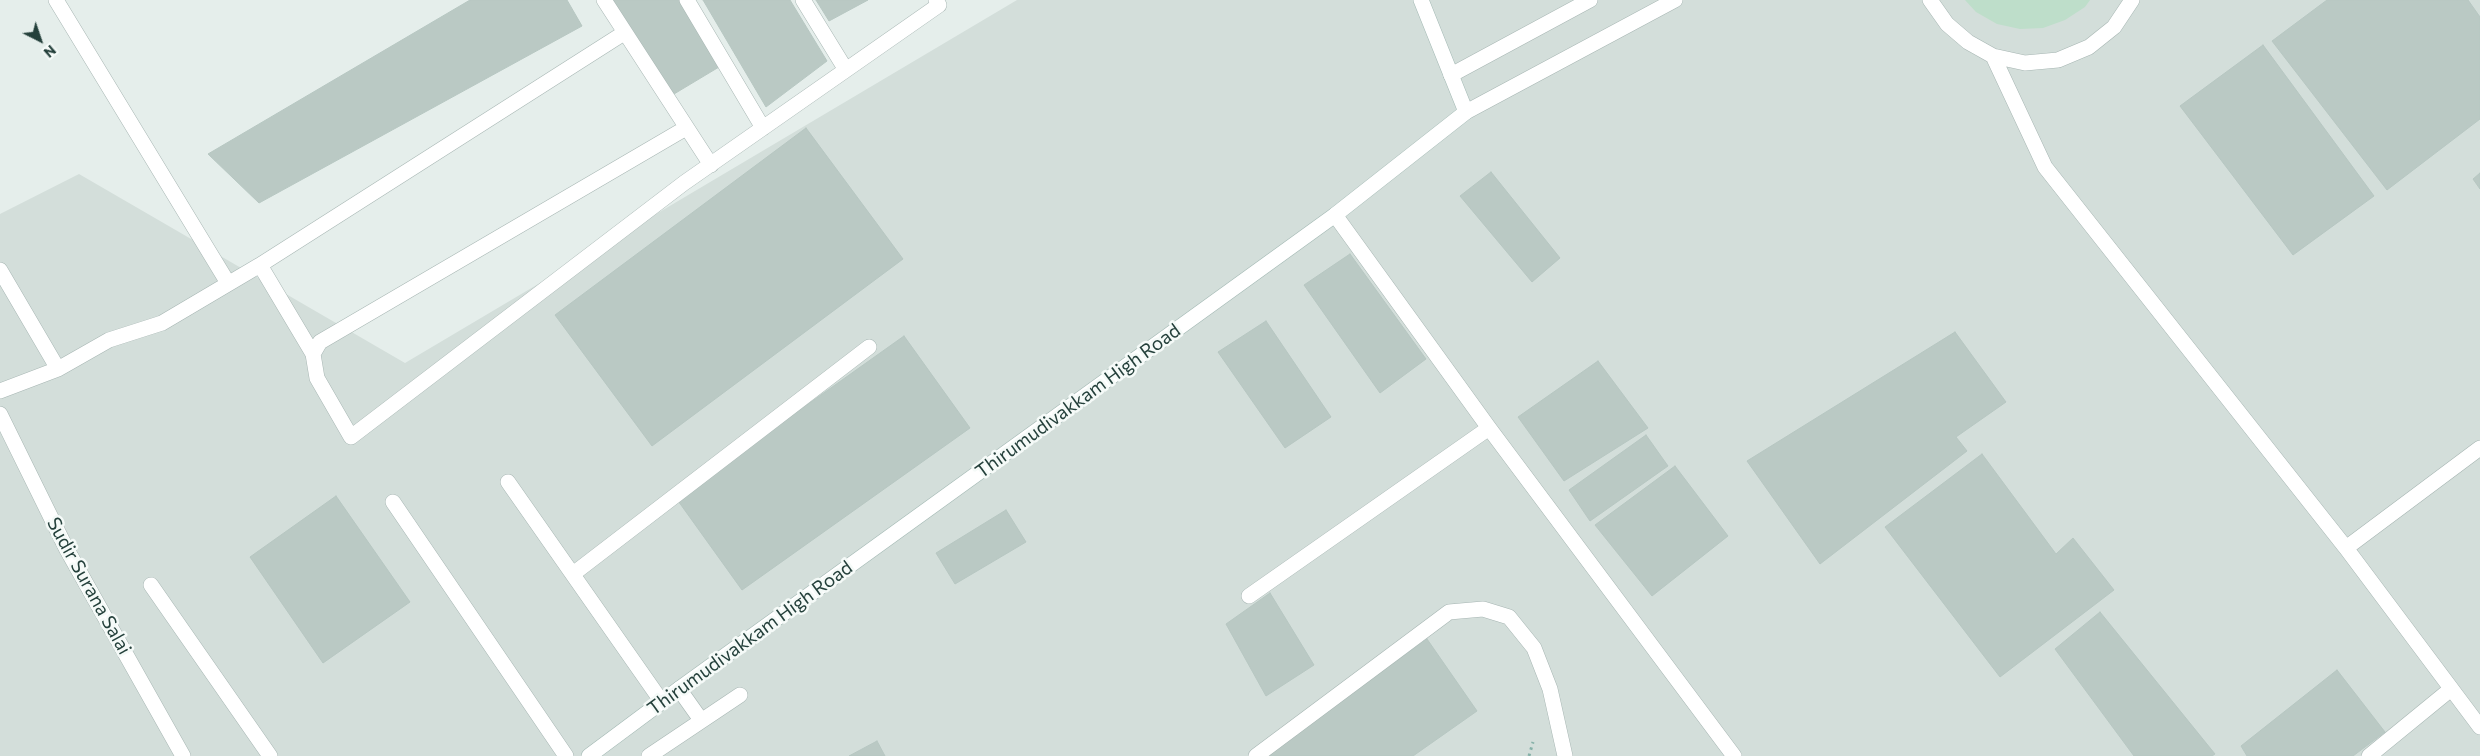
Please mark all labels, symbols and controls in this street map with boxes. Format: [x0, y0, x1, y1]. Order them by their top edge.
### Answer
north arrow [15, 15, 65, 65]
text: N [41, 42, 60, 62]
street label: Thirumudivakkam High Road [971, 319, 1185, 483]
street label: Sudir Surana Salai [42, 514, 136, 658]
street label: Thirumudivakkam High Road [643, 556, 857, 720]

